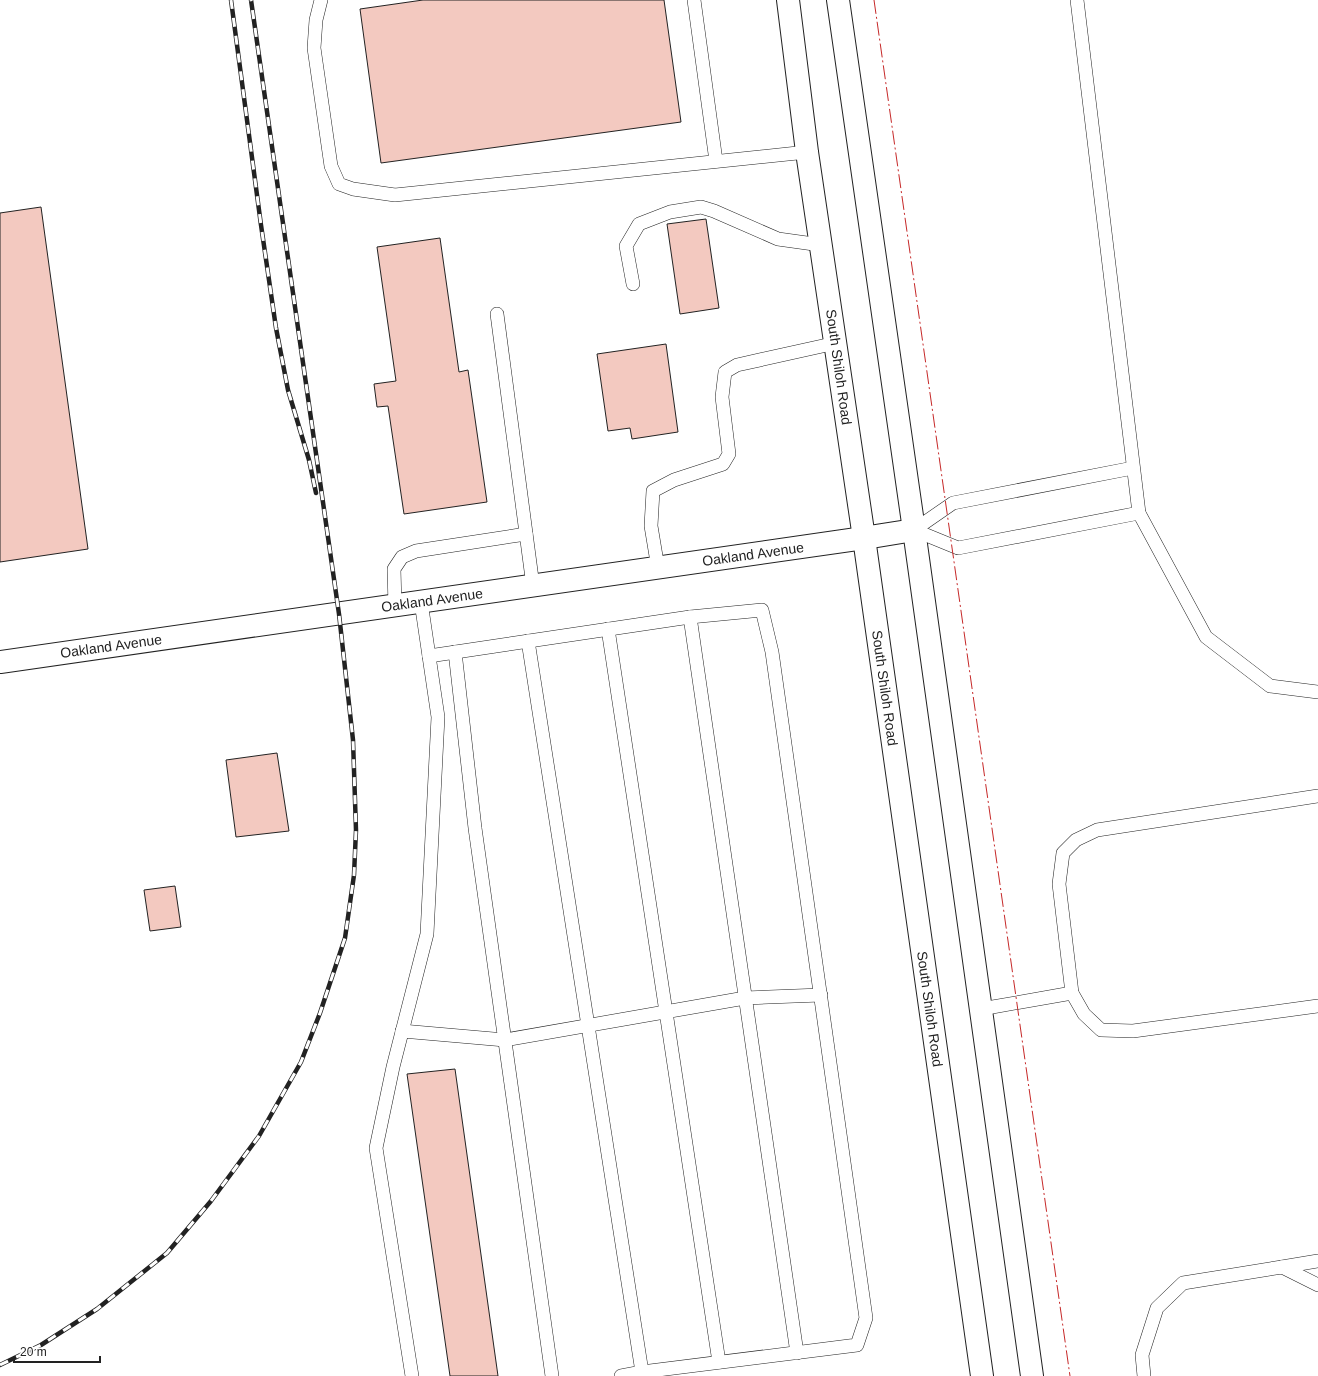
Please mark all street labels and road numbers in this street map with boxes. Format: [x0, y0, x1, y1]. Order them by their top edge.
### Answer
street label: South Shiloh Road [823, 308, 855, 426]
street label: Oakland Avenue [701, 539, 805, 569]
street label: Oakland Avenue [380, 585, 484, 615]
street label: South Shiloh Road [869, 629, 901, 747]
street label: Oakland Avenue [59, 631, 163, 661]
street label: South Shiloh Road [914, 950, 946, 1068]

